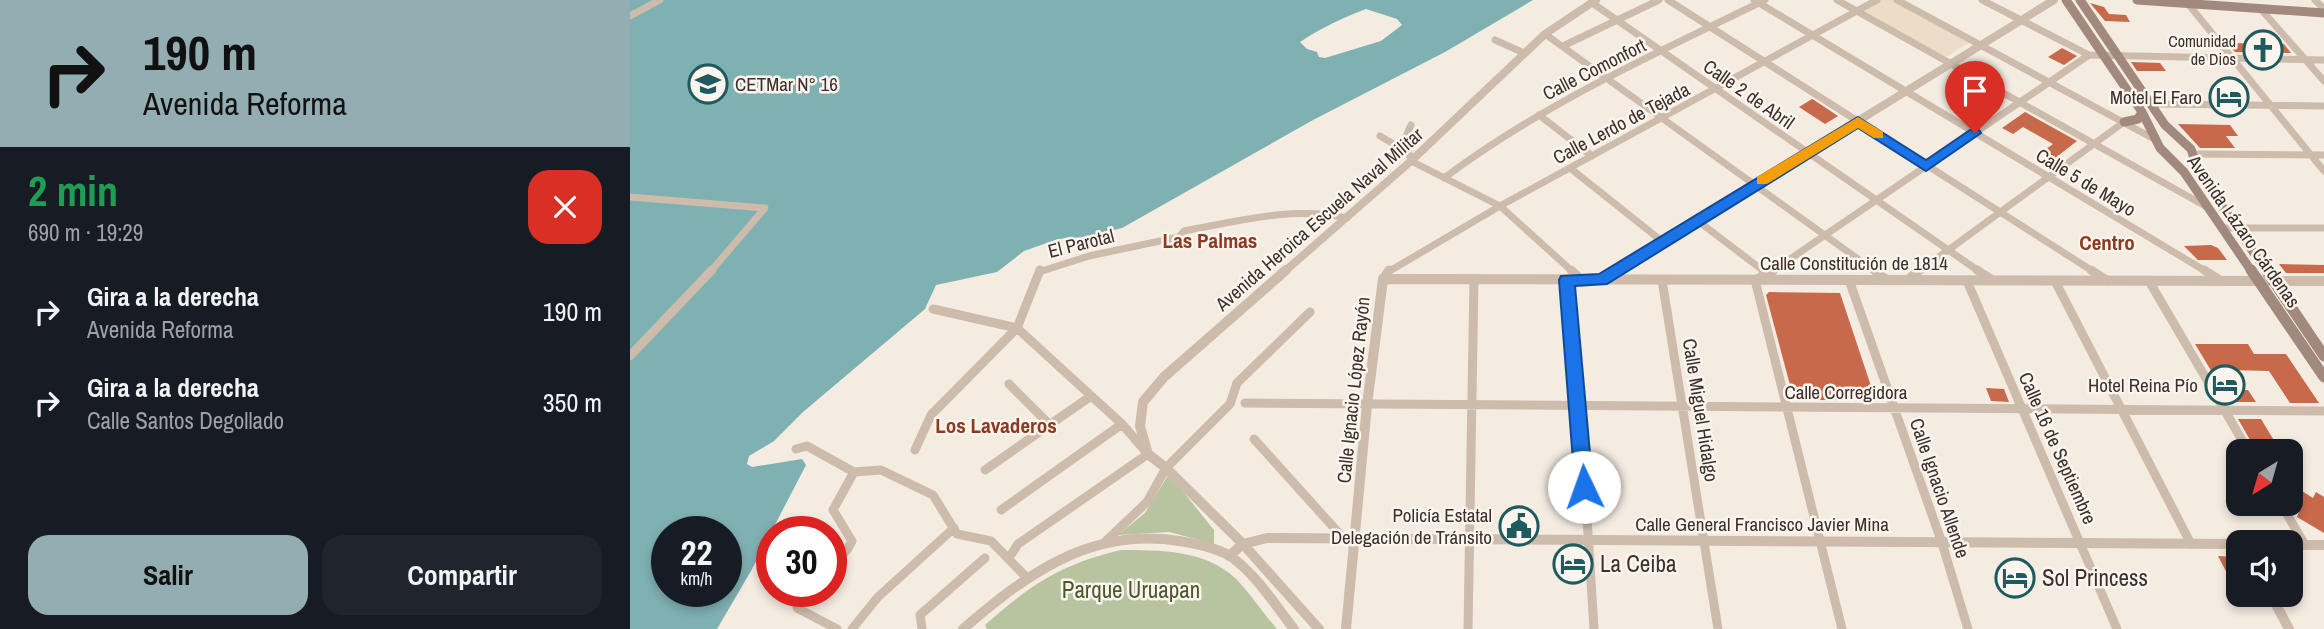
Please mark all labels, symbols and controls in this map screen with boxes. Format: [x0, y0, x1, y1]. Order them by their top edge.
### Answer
text: 190 m [143, 19, 257, 85]
icon: right [28, 28, 119, 119]
church icon: Comunidad de Dios [2242, 29, 2284, 71]
place label: Comunidad de Dios [2168, 30, 2236, 70]
street label: Calle Comonfort [1538, 32, 1651, 106]
street label: Calle 2 de Abril [1698, 53, 1800, 135]
pin [1945, 61, 2005, 133]
school or university icon: CETMar N° 16 [687, 63, 729, 105]
place label: CETMar N° 16 [735, 71, 838, 97]
icon: arrive [1956, 72, 1994, 110]
street label: Calle Lerdo de Tejada [1548, 76, 1694, 170]
hotel icon: Motel El Faro [2208, 76, 2250, 118]
text: Avenida Reforma [143, 82, 347, 125]
place label: Motel El Faro [2110, 84, 2202, 110]
street label: Avenida Heroica Escuela Naval Militar [1209, 121, 1429, 317]
street label: Calle 5 de Mayo [2031, 142, 2141, 222]
street label: Avenida Lázaro Cárdenas [2181, 149, 2307, 313]
text: 2 min [28, 163, 118, 219]
button: close [528, 170, 602, 244]
text: 690 m · 19:29 [28, 217, 143, 248]
street label: El Parotal [1045, 222, 1117, 264]
district label: Las Palmas [1163, 226, 1257, 255]
district label: Centro [2079, 228, 2135, 257]
street label: Calle Constitución de 1814 [1760, 250, 1948, 276]
text: Gira a la derecha [87, 279, 259, 314]
icon: right [28, 293, 66, 331]
text: 190 m [543, 294, 602, 329]
street label: Calle Ignacio López Rayón [1330, 296, 1376, 484]
text: Avenida Reforma [87, 314, 233, 345]
street label: Calle Miguel Hidalgo [1677, 337, 1725, 483]
hotel icon: Hotel Reina Pío [2204, 364, 2246, 406]
street label: Calle 16 de Septiembre [2013, 368, 2103, 528]
text: Gira a la derecha [87, 370, 259, 405]
place label: Hotel Reina Pío [2088, 372, 2198, 398]
street label: Calle Corregidora [1785, 379, 1908, 405]
icon: right [28, 384, 66, 422]
text: 350 m [543, 385, 602, 420]
text: Calle Santos Degollado [87, 405, 284, 436]
district label: Los Lavaderos [935, 411, 1057, 440]
street label: Calle Ignacio Allende [1904, 415, 1976, 561]
north arrow [2226, 439, 2303, 516]
map controls [2226, 439, 2303, 607]
position arrow [1547, 450, 1621, 524]
place label: Policía Estatal Delegación de Tránsito [1331, 502, 1492, 550]
public building icon: Policía Estatal Delegación de Tránsito [1498, 505, 1540, 547]
street label: Calle General Francisco Javier Mina [1635, 511, 1889, 537]
speed limit sign: 30 [756, 516, 847, 607]
text: 22 [681, 529, 712, 576]
button: sound [2226, 530, 2303, 607]
button: Salir [28, 535, 308, 615]
button: Compartir [322, 535, 602, 615]
hotel icon: La Ceiba [1552, 543, 1594, 585]
place label: La Ceiba [1600, 548, 1677, 579]
hotel icon: Sol Princess [1994, 557, 2036, 599]
place label: Sol Princess [2042, 562, 2148, 593]
text: km/h [681, 566, 713, 591]
park label: Parque Uruapan [1062, 574, 1200, 605]

